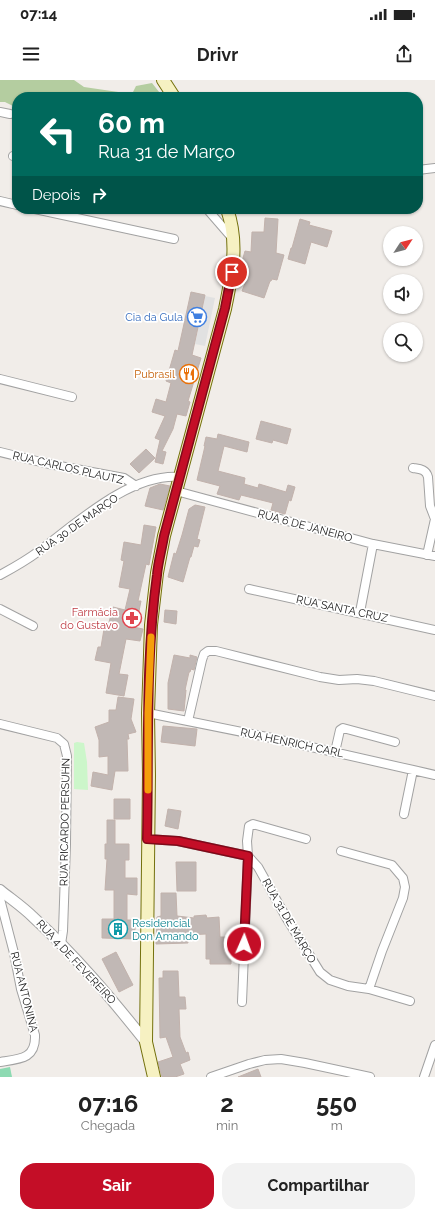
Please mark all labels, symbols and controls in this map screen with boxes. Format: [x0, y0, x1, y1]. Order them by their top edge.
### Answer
text: 07:14 [20, 5, 57, 23]
icon: menu [20, 43, 42, 65]
icon: share [393, 43, 415, 65]
text: Drivr [197, 44, 238, 65]
text: 60 m [98, 107, 165, 140]
icon: left [32, 108, 84, 160]
text: Rua 31 de Março [98, 141, 235, 162]
icon: right [88, 184, 110, 206]
text: Depois [32, 186, 80, 204]
north arrow [383, 226, 423, 266]
map controls [383, 226, 423, 362]
pin [215, 255, 249, 289]
icon: arrive [221, 261, 243, 283]
button: sound [383, 274, 423, 314]
supermarket icon: Cia da Gula [186, 306, 208, 328]
place label: Cia da Gula [125, 311, 183, 324]
button: search [383, 322, 423, 362]
restaurant icon: Pubrasil [178, 363, 200, 385]
place label: Pubrasil [134, 368, 175, 381]
street label: RUA CARLOS PLAUTZ [11, 449, 125, 487]
street label: RUA 30 DE MARÇO [33, 492, 121, 558]
street label: RUA 6 DE JANEIRO [256, 507, 354, 545]
street label: RUA SANTA CRUZ [295, 593, 389, 625]
place label: Farmácia do Gustavo [60, 606, 118, 632]
pharmacy icon: Farmácia do Gustavo [121, 607, 143, 629]
street label: RUA HENRICH CARL [239, 726, 345, 760]
street label: RUA RICARDO PERSUHN [57, 758, 73, 886]
street label: RUA 31 DE MARÇO [259, 876, 319, 966]
street label: RUA 4 DE FEVEREIRO [34, 917, 118, 1007]
place label: Residencial Don Amando [132, 917, 199, 943]
building icon: Residencial Don Amando [107, 918, 129, 940]
position arrow [223, 923, 265, 965]
street label: RUA ANTONINA [8, 950, 40, 1034]
text: 07:16 [78, 1089, 138, 1118]
text: 2 [220, 1089, 234, 1118]
text: 550 [316, 1089, 357, 1118]
text: Chegada [81, 1118, 135, 1133]
text: min [216, 1118, 238, 1133]
text: m [331, 1118, 343, 1133]
button: Sair [20, 1163, 214, 1209]
button: Compartilhar [222, 1163, 415, 1209]

